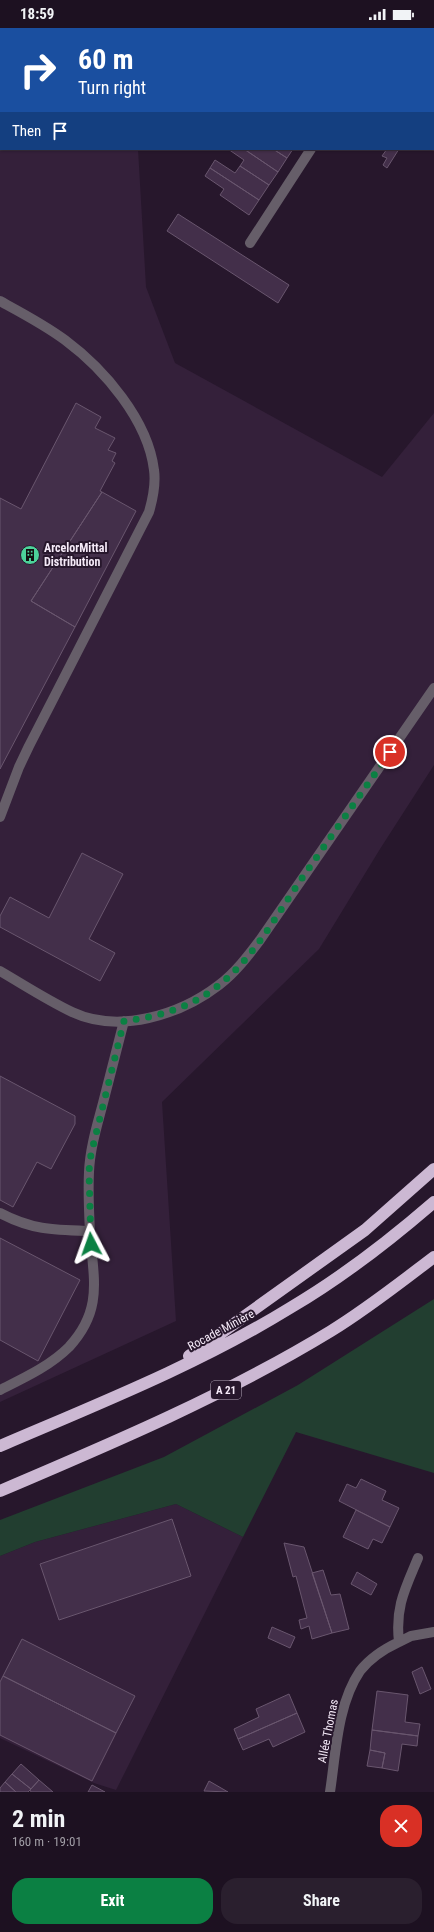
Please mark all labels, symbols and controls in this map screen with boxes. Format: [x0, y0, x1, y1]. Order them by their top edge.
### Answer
text: 18:59 [20, 5, 54, 23]
text: 60 m [78, 43, 134, 76]
icon: right [12, 44, 64, 96]
text: Turn right [78, 77, 146, 98]
icon: arrive [49, 120, 71, 142]
text: Then [12, 122, 41, 140]
place label: ArcelorMittal Distribution [44, 541, 107, 569]
building icon: ArcelorMittal Distribution [19, 544, 41, 566]
pin [373, 735, 407, 769]
icon: arrive [379, 741, 401, 763]
position arrow [70, 1223, 112, 1265]
street label: Rocade Minière [185, 1306, 257, 1353]
road number: A 21 [211, 1381, 241, 1399]
street label: Allée Thomas [315, 1698, 341, 1764]
text: 2 min [12, 1805, 65, 1833]
button: close [380, 1805, 422, 1847]
text: 160 m · 19:01 [12, 1834, 82, 1849]
button: Exit [12, 1878, 213, 1924]
button: Share [221, 1878, 422, 1924]

